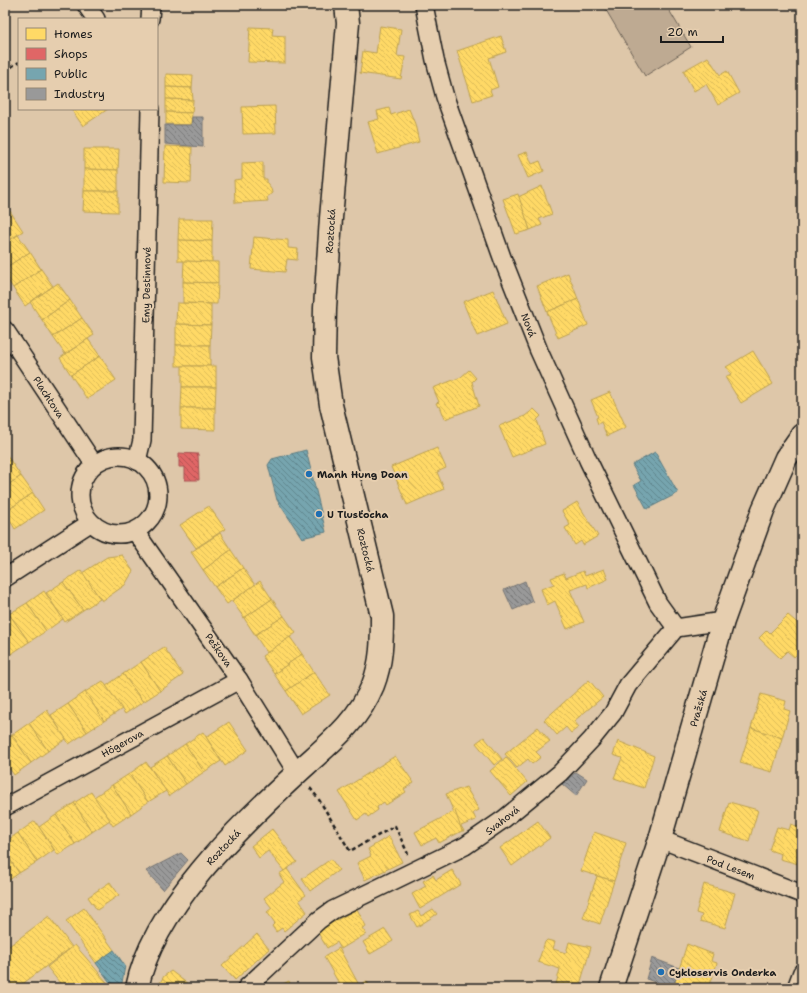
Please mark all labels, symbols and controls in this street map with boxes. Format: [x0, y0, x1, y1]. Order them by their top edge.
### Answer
legend [18, 18, 158, 110]
scale bar [661, 18, 723, 44]
text: 20 m [667, 24, 698, 40]
text: Homes [54, 26, 93, 42]
text: Shops [54, 46, 88, 62]
text: Public [54, 66, 88, 82]
text: Industry [54, 86, 105, 102]
street label: Roztocká [322, 207, 339, 254]
street label: Emy Destinnové [139, 246, 154, 323]
street label: Nová [518, 311, 540, 340]
street label: Plachtova [30, 374, 67, 421]
place label: Manh Hung Doan [317, 468, 408, 481]
marker: Manh Hung Doan [304, 469, 314, 479]
place label: U Tlusťocha [327, 508, 388, 521]
marker: U Tlusťocha [314, 509, 324, 519]
street label: Roztocká [354, 527, 377, 574]
street label: Peškova [202, 631, 235, 670]
street label: Pražská [687, 687, 710, 728]
street label: Högerova [99, 726, 146, 760]
street label: Svahová [483, 803, 523, 838]
street label: Roztocká [203, 826, 244, 868]
street label: Pod Lesem [705, 852, 757, 883]
place label: Cykloservis Onderka [669, 966, 776, 979]
marker: Cykloservis Onderka [656, 967, 666, 977]

